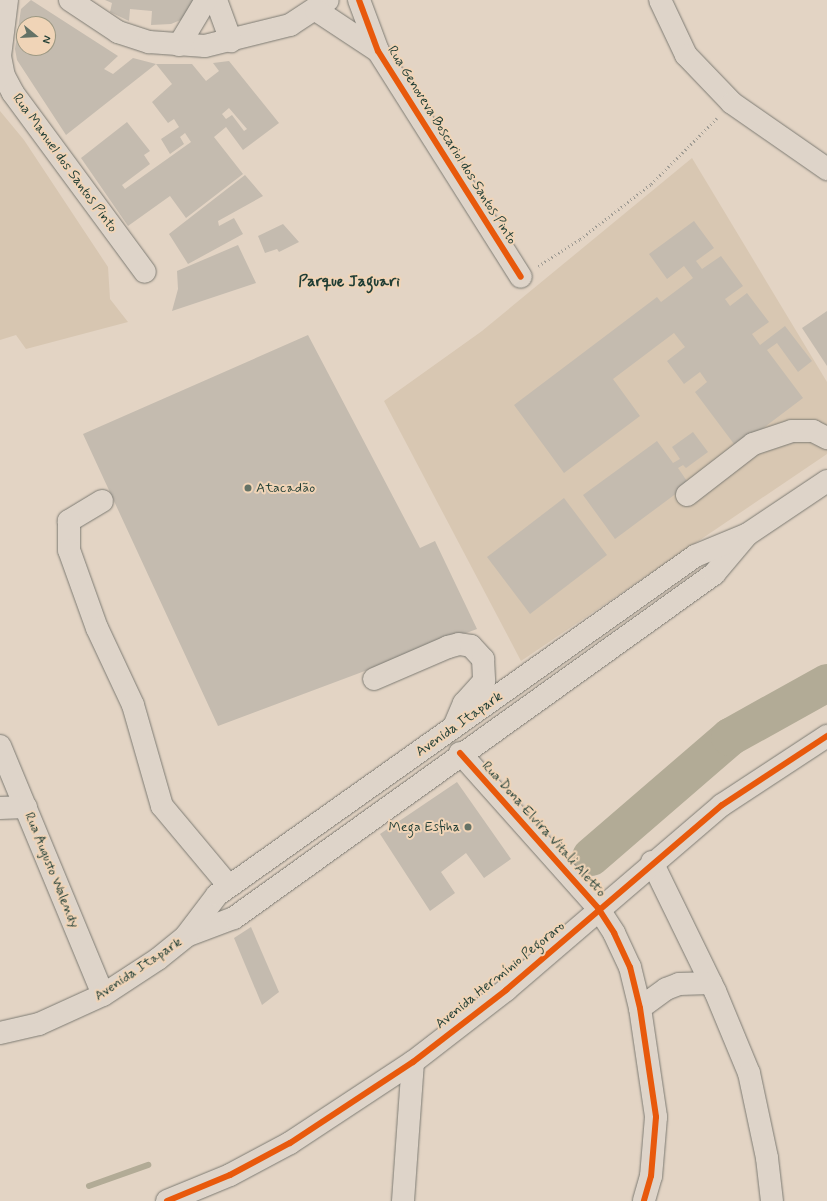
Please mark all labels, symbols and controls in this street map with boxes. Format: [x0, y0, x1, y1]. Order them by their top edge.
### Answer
north arrow [16, 16, 56, 56]
text: N [39, 34, 54, 45]
street label: Rua Genoveva Boscariol dos Santos Pinto [382, 40, 522, 250]
street label: Rua Manuel dos Santos Pinto [9, 90, 121, 236]
district label: Parque Jaguari [298, 272, 400, 292]
place label: Atacadão [256, 480, 315, 496]
marker: Atacadão [243, 483, 253, 493]
street label: Avenida Itapark [413, 688, 505, 760]
street label: Rua Dona Elvira Vitali Aletto [479, 759, 609, 899]
street label: Rua Augusto Walendy [21, 808, 83, 932]
place label: Mega Esfiha [388, 819, 460, 835]
marker: Mega Esfiha [463, 822, 473, 832]
street label: Avenida Hermínio Pegoraro [431, 917, 569, 1033]
street label: Avenida Itapark [92, 934, 184, 1004]

